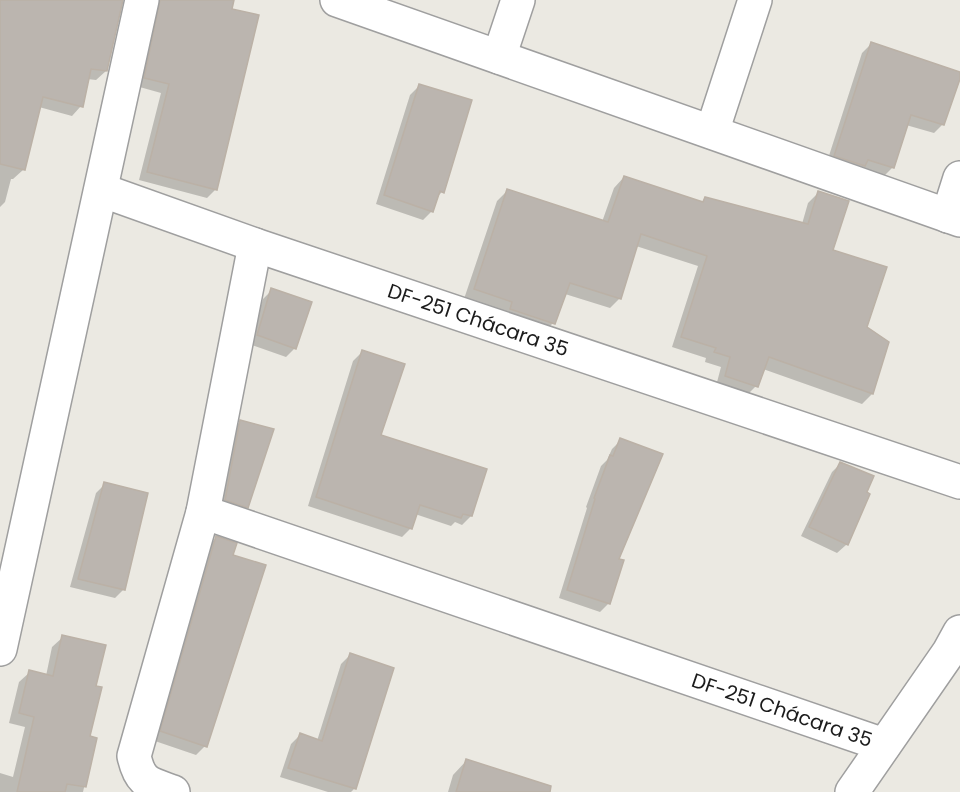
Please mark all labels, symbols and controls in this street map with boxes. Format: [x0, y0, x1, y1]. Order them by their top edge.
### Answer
street label: DF-251 Chácara 35 [384, 277, 572, 363]
street label: DF-251 Chácara 35 [688, 666, 876, 754]

